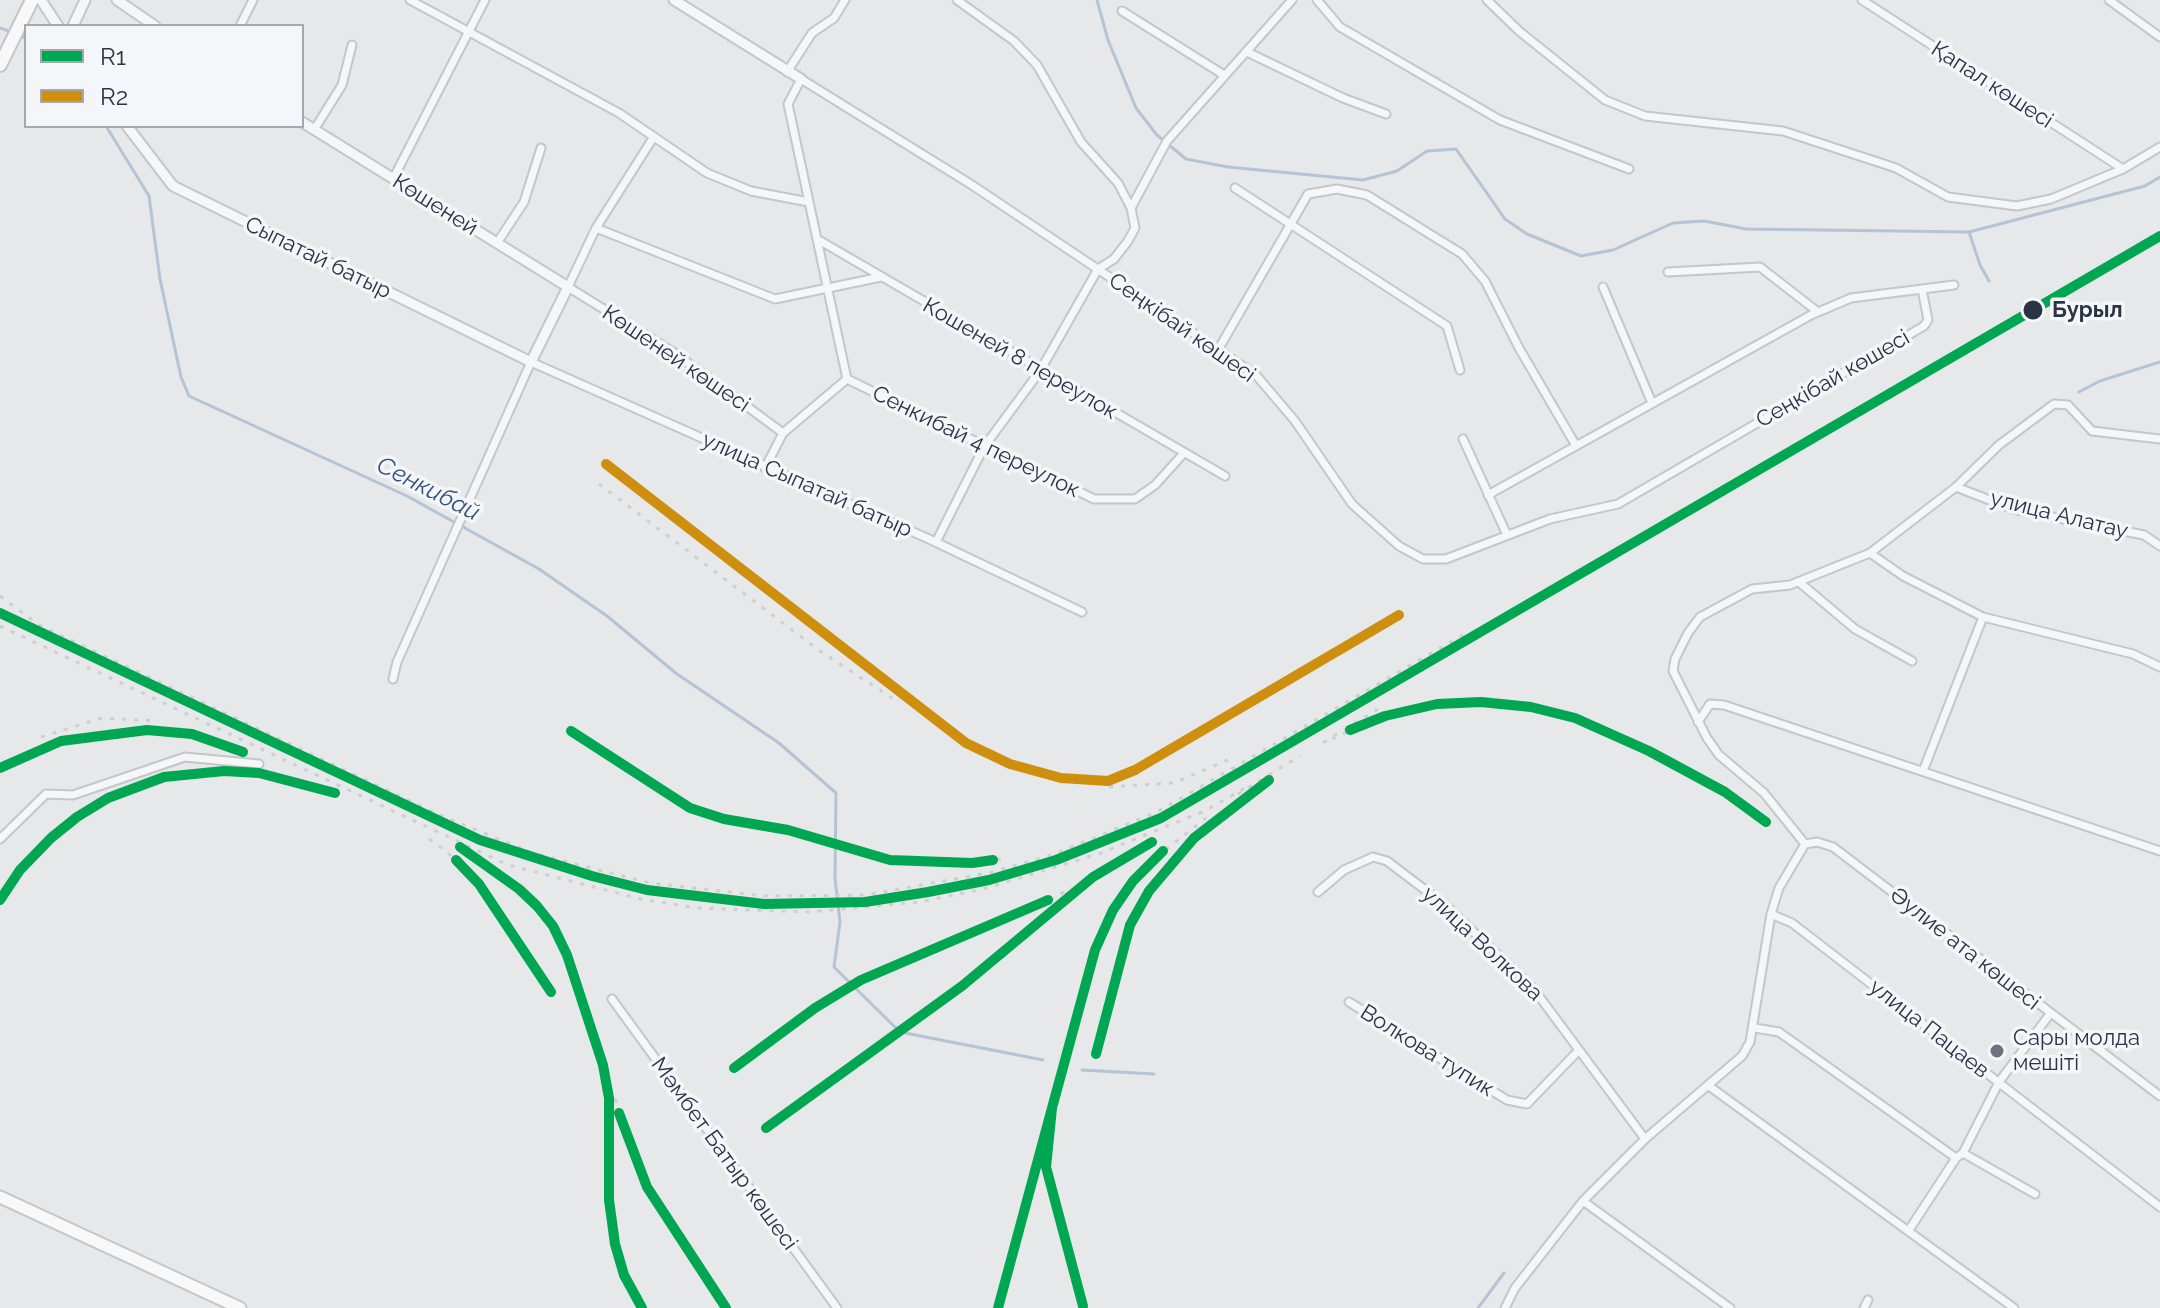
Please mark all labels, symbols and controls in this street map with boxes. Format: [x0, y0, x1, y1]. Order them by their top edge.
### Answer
legend [24, 24, 304, 128]
street label: Қапал көшесі [1926, 36, 2058, 134]
text: R1 [100, 42, 126, 71]
text: R2 [100, 82, 128, 111]
street label: Көшеней [387, 168, 483, 242]
street label: Сыпатай батыр [241, 211, 395, 305]
street label: Сеңкібай көшесі [1104, 268, 1260, 388]
street label: Кошеней 8 переулок [918, 292, 1122, 426]
place label: Бурыл [2052, 297, 2123, 323]
marker: Бурыл [2021, 298, 2045, 322]
street label: Көшеней көшесі [597, 300, 755, 418]
street label: Сеңкібай көшесі [1752, 324, 1914, 434]
street label: Сенкибай 4 переулок [868, 380, 1084, 504]
street label: улица Сыпатай батыр [698, 427, 916, 543]
water label: Сенкибай [372, 451, 484, 527]
street label: улица Алатау [1987, 485, 2131, 545]
street label: улица Волкова [1416, 881, 1548, 1007]
street label: Әулие ата көшесі [1885, 882, 2045, 1016]
street label: улица Пацаев [1864, 974, 1994, 1084]
street label: Волкова тупик [1355, 999, 1499, 1103]
place label: Сары молда мешіті [2013, 1025, 2140, 1076]
marker: Сары молда мешіті [1988, 1042, 2006, 1060]
street label: Мәмбет Батыр көшесі [645, 1052, 803, 1256]

